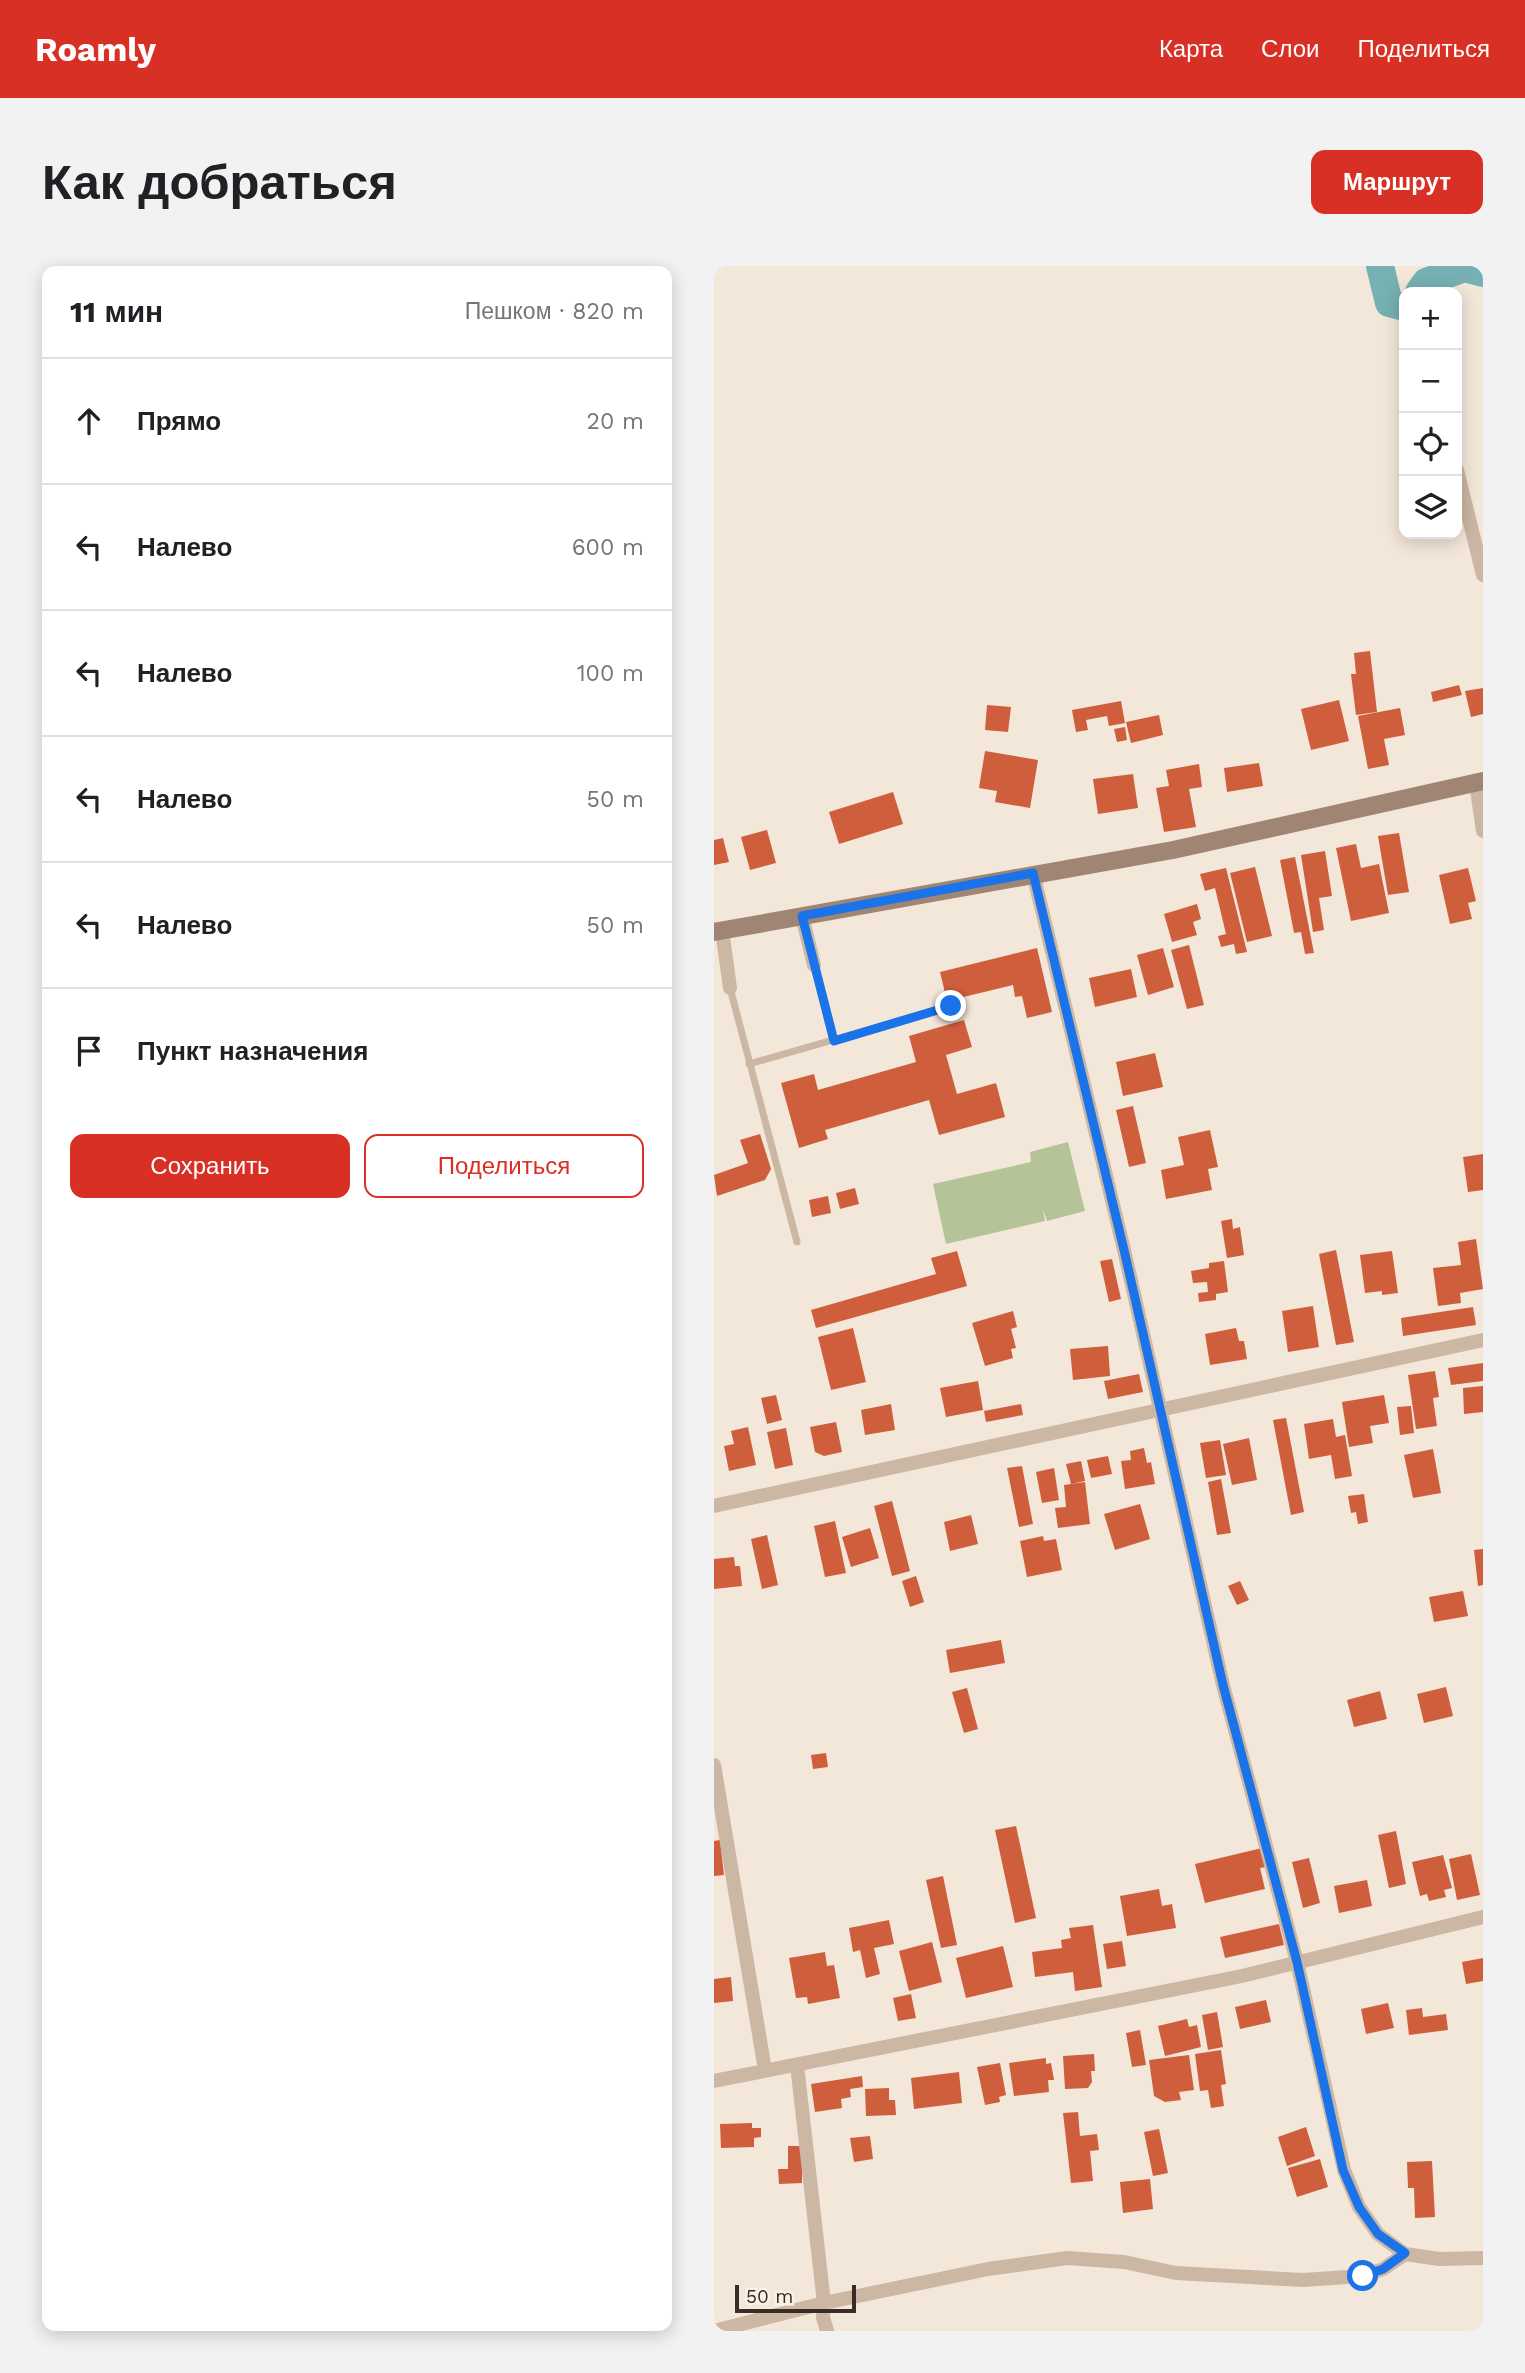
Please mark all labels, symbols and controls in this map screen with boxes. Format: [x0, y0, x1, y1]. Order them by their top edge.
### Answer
text: Roamly [35, 30, 156, 69]
text: Карта [1159, 35, 1223, 63]
text: Слои [1261, 35, 1319, 63]
text: Поделиться [1357, 35, 1490, 63]
button: Маршрут [1311, 150, 1483, 214]
text: Как добраться [42, 153, 397, 211]
map controls [1399, 287, 1462, 539]
button: + [1399, 287, 1462, 350]
text: 11 мин [70, 294, 163, 329]
text: Пешком · 820 m [465, 298, 644, 325]
button: − [1399, 350, 1462, 413]
icon: ahead [70, 402, 108, 440]
text: Прямо [137, 406, 221, 436]
text: 20 m [587, 408, 644, 435]
button: locate [1399, 413, 1462, 476]
button: layers [1399, 476, 1462, 539]
icon: left [70, 528, 108, 566]
text: Налево [137, 532, 232, 562]
text: 600 m [572, 534, 644, 561]
icon: left [70, 654, 108, 692]
text: Налево [137, 658, 232, 688]
text: 100 m [577, 660, 644, 687]
icon: left [70, 780, 108, 818]
text: Налево [137, 784, 232, 814]
text: 50 m [587, 786, 644, 813]
icon: left [70, 906, 108, 944]
text: Налево [137, 910, 232, 940]
text: 50 m [587, 912, 644, 939]
route end [935, 990, 966, 1021]
icon: arrive [70, 1032, 108, 1070]
text: Пункт назначения [137, 1036, 368, 1066]
button: Сохранить [70, 1134, 350, 1198]
button: Поделиться [364, 1134, 644, 1198]
route start [1347, 2260, 1378, 2291]
scale bar [735, 2282, 856, 2314]
text: 50 m [746, 2285, 793, 2308]

